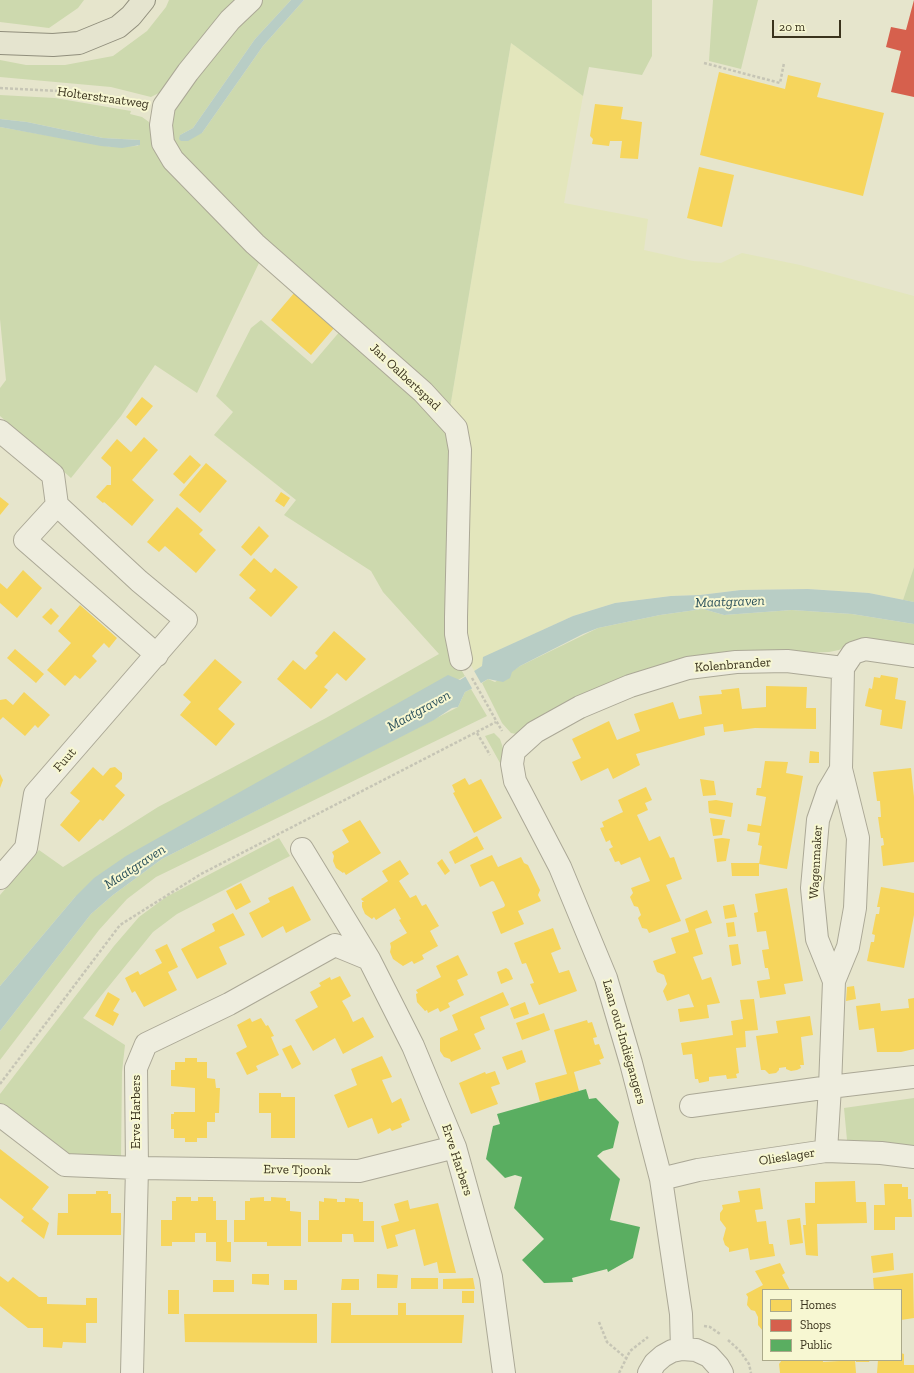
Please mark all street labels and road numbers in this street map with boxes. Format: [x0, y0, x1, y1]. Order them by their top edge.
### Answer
street label: Holterstraatweg [56, 84, 150, 112]
street label: Jan Oalbertspad [366, 340, 444, 414]
street label: Kolenbrander [694, 655, 772, 675]
street label: Fuut [50, 745, 80, 775]
street label: Wagenmaker [806, 825, 826, 899]
street label: Laan oud-Indiëgangers [599, 978, 649, 1106]
street label: Erve Harbers [128, 1075, 144, 1149]
street label: Erve Harbers [438, 1122, 476, 1198]
street label: Olieslager [758, 1145, 816, 1169]
street label: Erve Tjoonk [263, 1162, 331, 1178]

